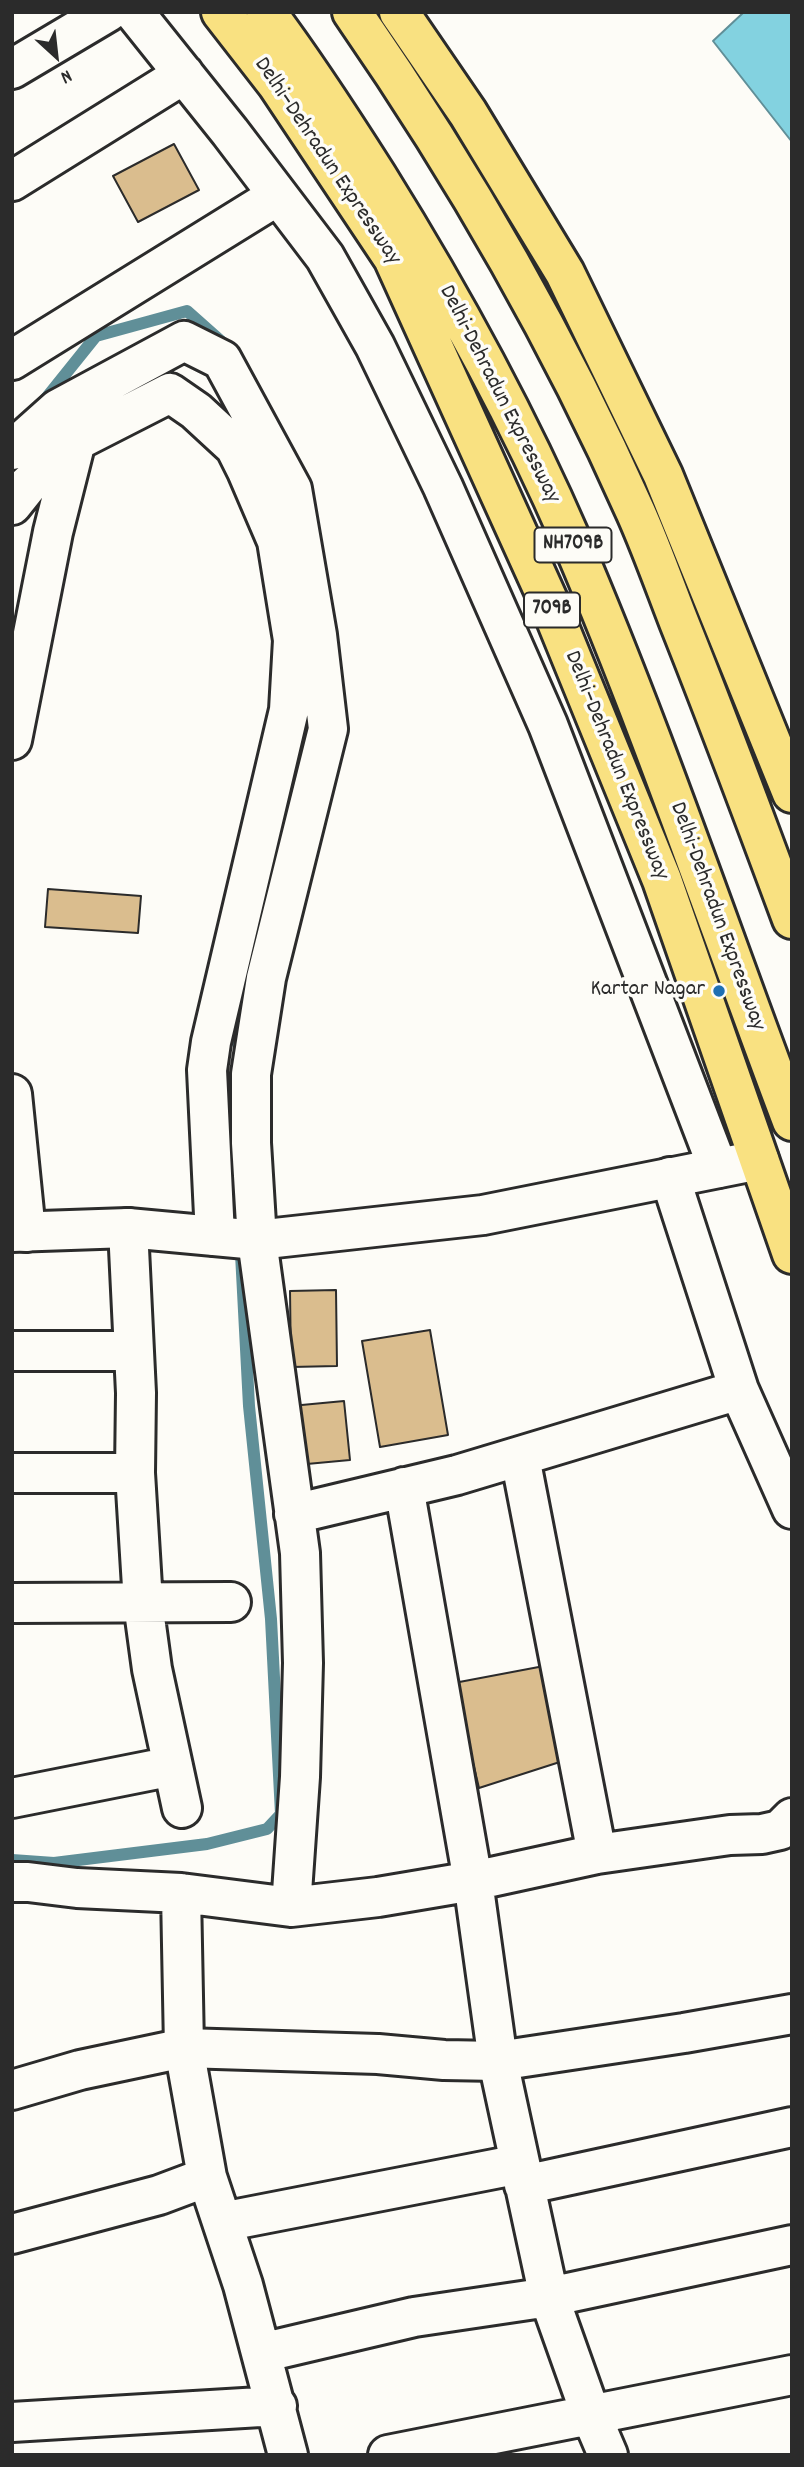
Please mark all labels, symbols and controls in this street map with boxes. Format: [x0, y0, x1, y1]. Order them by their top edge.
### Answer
north arrow [21, 21, 91, 91]
street label: Delhi–Dehradun Expressway [246, 53, 406, 271]
text: N [55, 61, 76, 89]
street label: Delhi-Dehradun Expressway [431, 281, 565, 509]
road number: NH709B [534, 528, 612, 562]
road number: 709B [524, 592, 580, 628]
street label: Delhi–Dehradun Expressway [556, 647, 674, 885]
street label: Delhi-Dehradun Expressway [662, 799, 770, 1035]
place label: Kartar Nagar [590, 977, 705, 1005]
marker: Kartar Nagar [711, 983, 727, 999]

